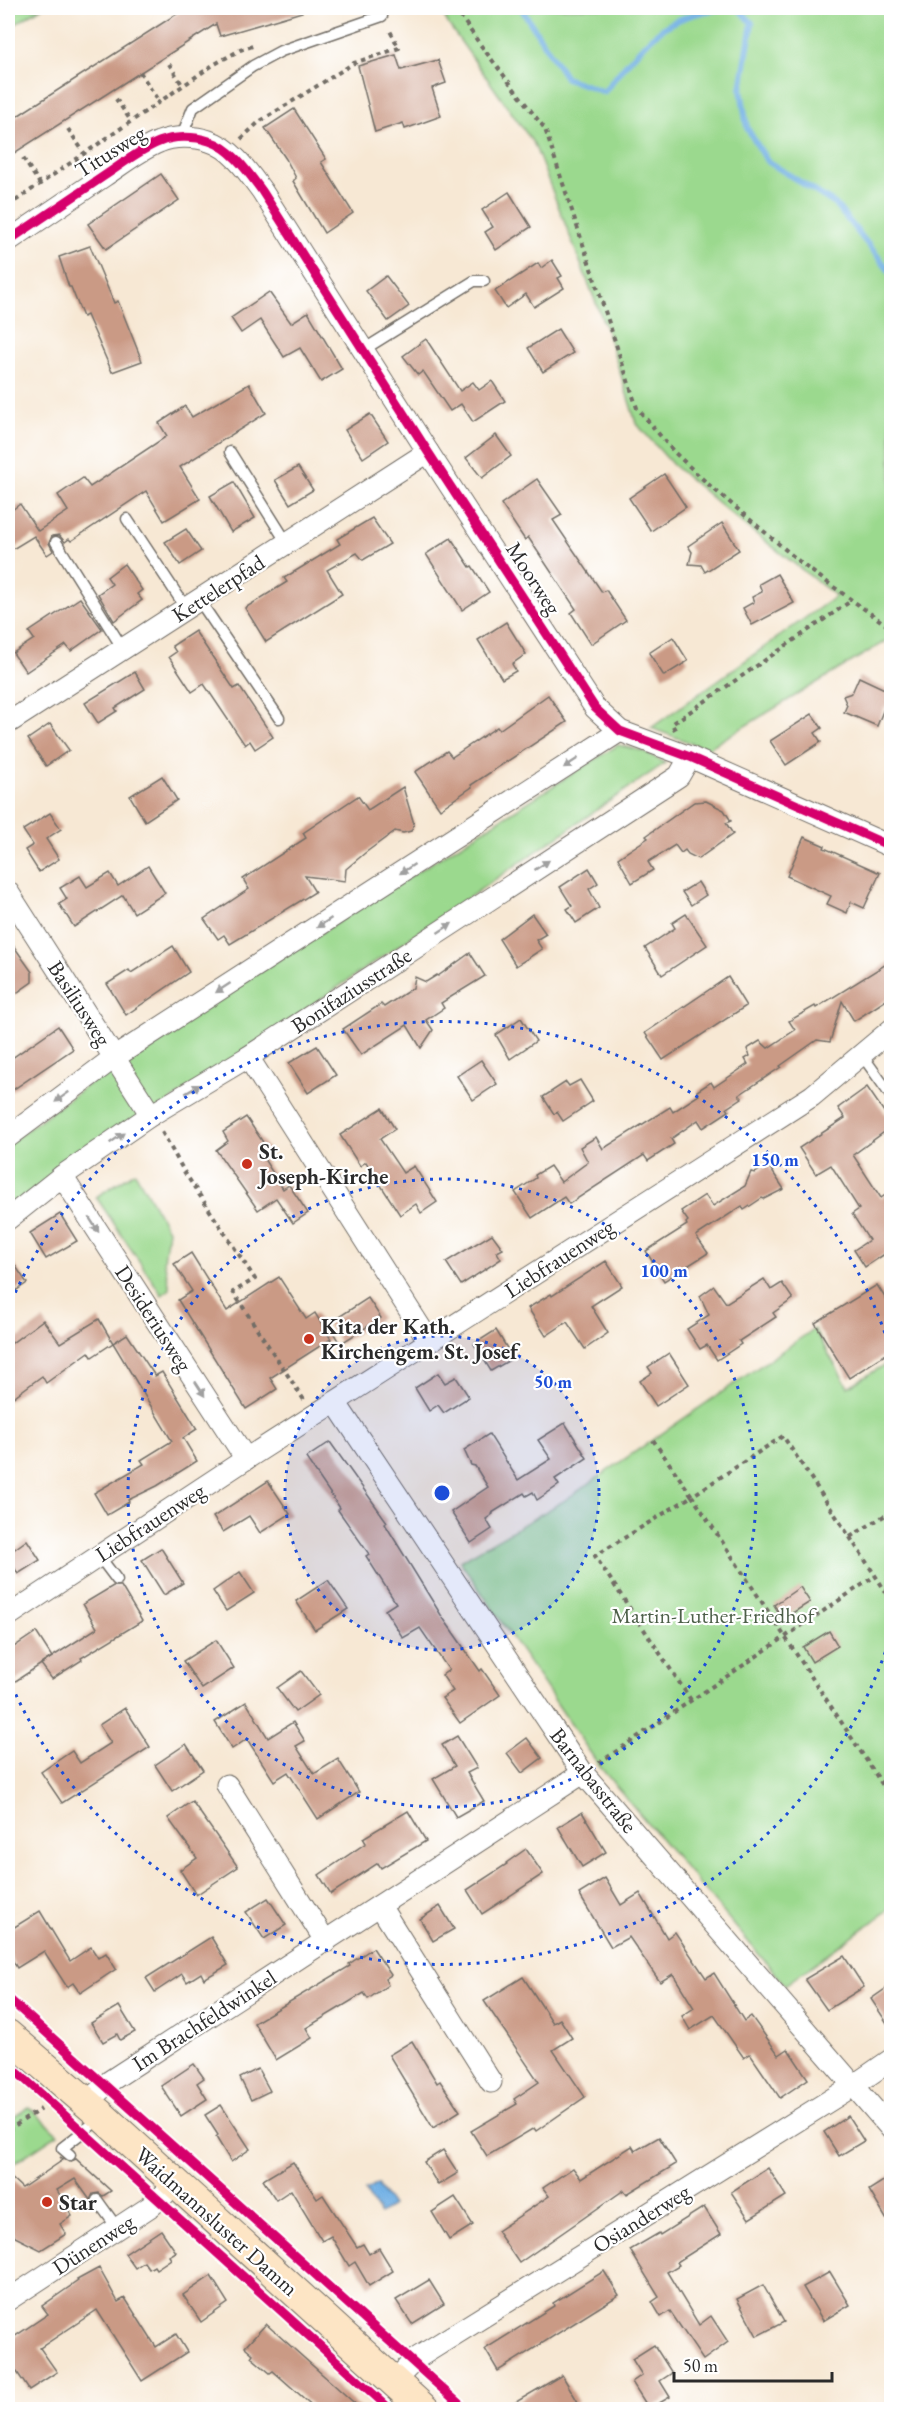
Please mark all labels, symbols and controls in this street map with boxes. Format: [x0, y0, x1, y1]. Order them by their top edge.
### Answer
street label: Titusweg [69, 118, 152, 184]
street label: Moorweg [499, 536, 568, 621]
street label: Kettelerpfad [166, 547, 271, 629]
one-way arrow [563, 757, 579, 768]
one-way arrow [534, 860, 550, 871]
one-way arrow [399, 863, 415, 874]
one-way arrow [316, 917, 332, 928]
one-way arrow [437, 923, 453, 934]
street label: Bonifaziusstraße [286, 941, 417, 1040]
street label: Basiliusweg [41, 955, 118, 1052]
one-way arrow [215, 982, 232, 993]
one-way arrow [185, 1084, 201, 1095]
one-way arrow [54, 1090, 69, 1102]
one-way arrow [108, 1132, 124, 1144]
place label: St. Joseph-Kirche [257, 1137, 389, 1191]
text: 150 m [751, 1148, 799, 1171]
marker: St. Joseph-Kirche [240, 1157, 254, 1171]
street label: Liebfrauenweg [499, 1212, 620, 1305]
one-way arrow [88, 1217, 99, 1233]
street label: Desideriusweg [108, 1259, 199, 1377]
text: 100 m [640, 1259, 688, 1282]
place label: Kita der Kath. Kirchengem. St. Josef [321, 1312, 521, 1366]
marker: Kita der Kath. Kirchengem. St. Josef [302, 1332, 316, 1346]
text: 50 m [534, 1370, 572, 1393]
one-way arrow [194, 1381, 205, 1397]
street label: Liebfrauenweg [90, 1476, 211, 1569]
centre of rings [432, 1483, 452, 1503]
park label: Martin-Luther-Friedhof [612, 1601, 817, 1630]
street label: Barnabasstraße [543, 1722, 644, 1839]
street label: Im Brachfeldwinkel [127, 1963, 282, 2078]
street label: Waidmannsluster Damm [129, 2140, 305, 2303]
street label: Osianderweg [587, 2177, 696, 2260]
place label: Star [59, 2188, 98, 2217]
marker: Star [40, 2195, 54, 2209]
street label: Dünenweg [47, 2207, 140, 2282]
scale bar [674, 2345, 832, 2383]
text: 50 m [683, 2354, 718, 2377]

